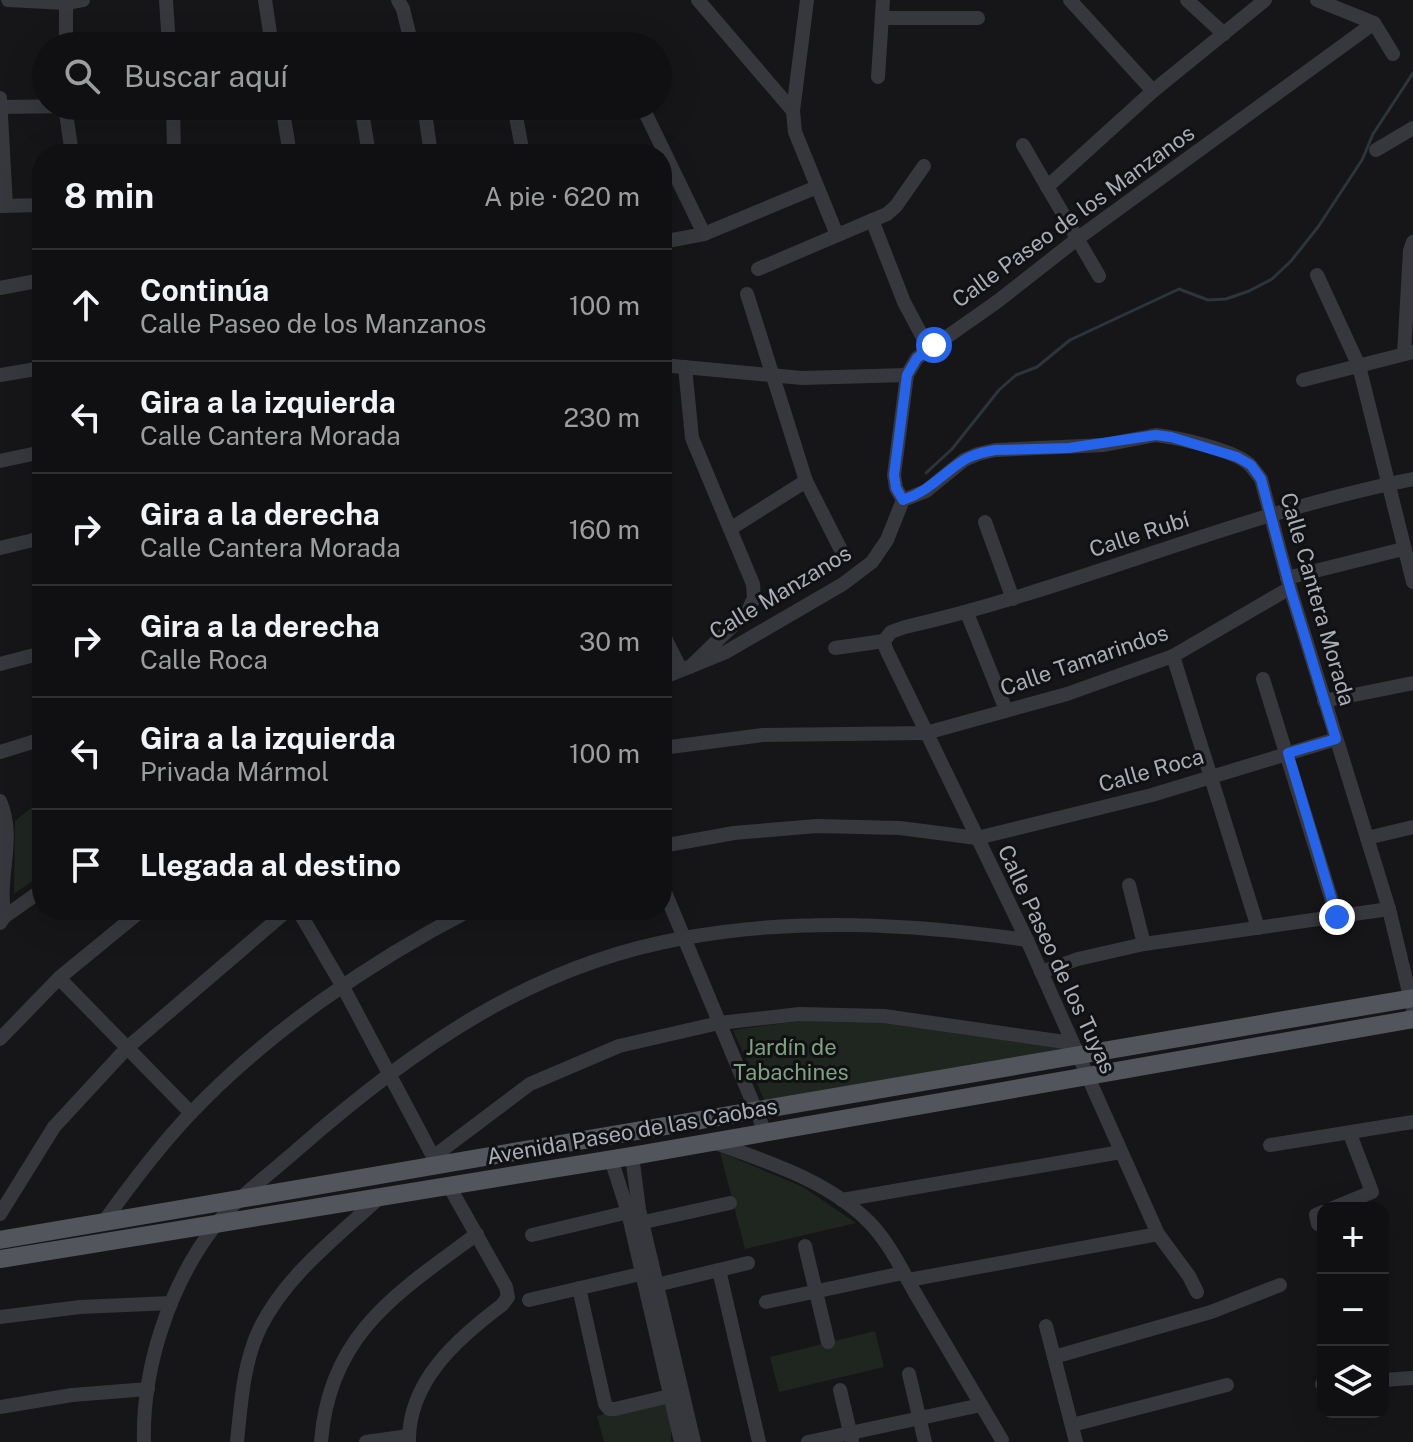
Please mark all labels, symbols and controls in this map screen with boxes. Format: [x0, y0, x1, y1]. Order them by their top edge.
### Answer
search box [32, 32, 672, 120]
icon: search [60, 54, 104, 98]
text: Buscar aquí [124, 58, 288, 94]
street label: Calle Paseo de los Manzanos [947, 119, 1199, 313]
text: 8 min [64, 176, 154, 216]
text: A pie · 620 m [484, 181, 640, 212]
text: Continúa [140, 272, 269, 308]
icon: ahead [64, 283, 108, 327]
text: 100 m [569, 290, 640, 321]
text: Calle Paseo de los Manzanos [140, 308, 486, 339]
route start [916, 327, 952, 363]
text: Gira a la izquierda [140, 384, 396, 420]
icon: left [64, 395, 108, 439]
text: 230 m [564, 402, 640, 433]
text: Calle Cantera Morada [140, 420, 401, 451]
street label: Calle Cantera Morada [1275, 489, 1361, 709]
text: Gira a la derecha [140, 496, 380, 532]
street label: Calle Rubí [1086, 505, 1193, 562]
icon: right [64, 507, 108, 551]
text: 160 m [569, 514, 640, 545]
text: Calle Cantera Morada [140, 532, 401, 563]
street label: Calle Manzanos [704, 540, 856, 644]
text: Gira a la derecha [140, 608, 380, 644]
icon: right [64, 619, 108, 663]
street label: Calle Tamarindos [997, 619, 1171, 701]
text: 30 m [579, 626, 640, 657]
text: Calle Roca [140, 644, 268, 675]
text: Gira a la izquierda [140, 720, 396, 756]
icon: left [64, 731, 108, 775]
text: 100 m [569, 738, 640, 769]
street label: Calle Roca [1095, 743, 1207, 797]
text: Privada Mármol [140, 756, 329, 787]
street label: Calle Paseo de los Tuyas [993, 841, 1121, 1077]
icon: arrive [64, 843, 108, 887]
text: Llegada al destino [140, 847, 401, 883]
route end [1319, 899, 1355, 935]
park label: Jardín de Tabachines [733, 1034, 849, 1085]
street label: Avenida Paseo de las Caobas [485, 1093, 779, 1169]
map controls [1317, 1202, 1389, 1418]
button: + [1317, 1202, 1389, 1274]
button: − [1317, 1274, 1389, 1346]
button: layers [1317, 1346, 1389, 1418]

